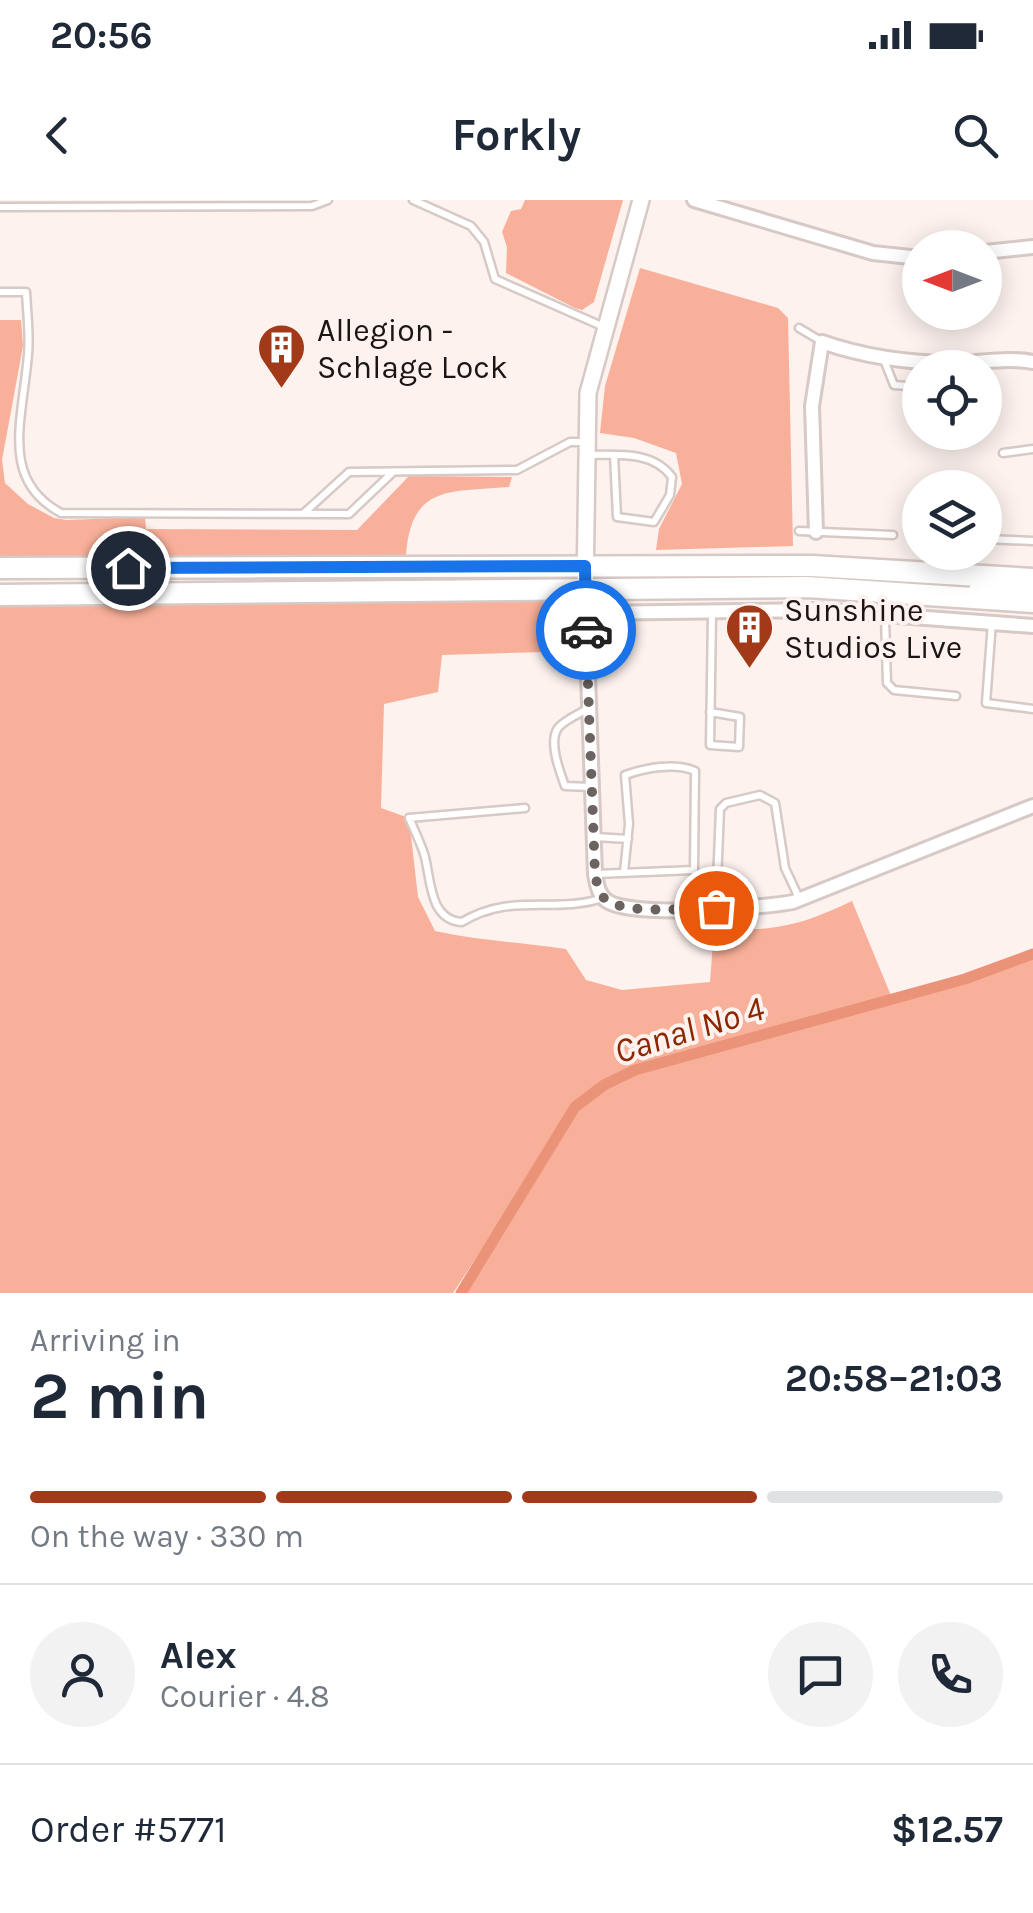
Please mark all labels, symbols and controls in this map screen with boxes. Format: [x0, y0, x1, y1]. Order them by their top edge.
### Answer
text: 20:56 [50, 13, 152, 58]
icon: back [30, 108, 85, 163]
icon: search [948, 108, 1003, 163]
text: Forkly [452, 109, 581, 161]
north arrow [902, 230, 1002, 330]
map controls [902, 230, 1002, 570]
place label: Allegion - Schlage Lock [317, 312, 508, 386]
building icon: Allegion - Schlage Lock [256, 322, 308, 390]
button: locate [902, 350, 1002, 450]
button: layers [902, 470, 1002, 570]
pin [86, 526, 171, 611]
icon: home [101, 541, 156, 596]
courier [536, 580, 636, 680]
place label: Sunshine Studios Live [784, 592, 962, 666]
building icon: Sunshine Studios Live [723, 602, 775, 670]
icon: car [559, 603, 614, 658]
pin [674, 866, 759, 951]
icon: bag [689, 881, 744, 936]
water label: Canal No 4 [609, 988, 769, 1072]
text: Arriving in [30, 1322, 181, 1359]
text: 20:58–21:03 [785, 1356, 1003, 1401]
text: 2 min [30, 1358, 209, 1434]
text: On the way · 330 m [30, 1518, 304, 1555]
button: person [30, 1622, 135, 1727]
button: chat [768, 1622, 873, 1727]
button: phone [898, 1622, 1003, 1727]
text: Alex [160, 1633, 237, 1678]
text: Courier · 4.8 [160, 1678, 330, 1715]
text: Order #5771 [30, 1807, 227, 1852]
text: $12.57 [891, 1807, 1003, 1852]

